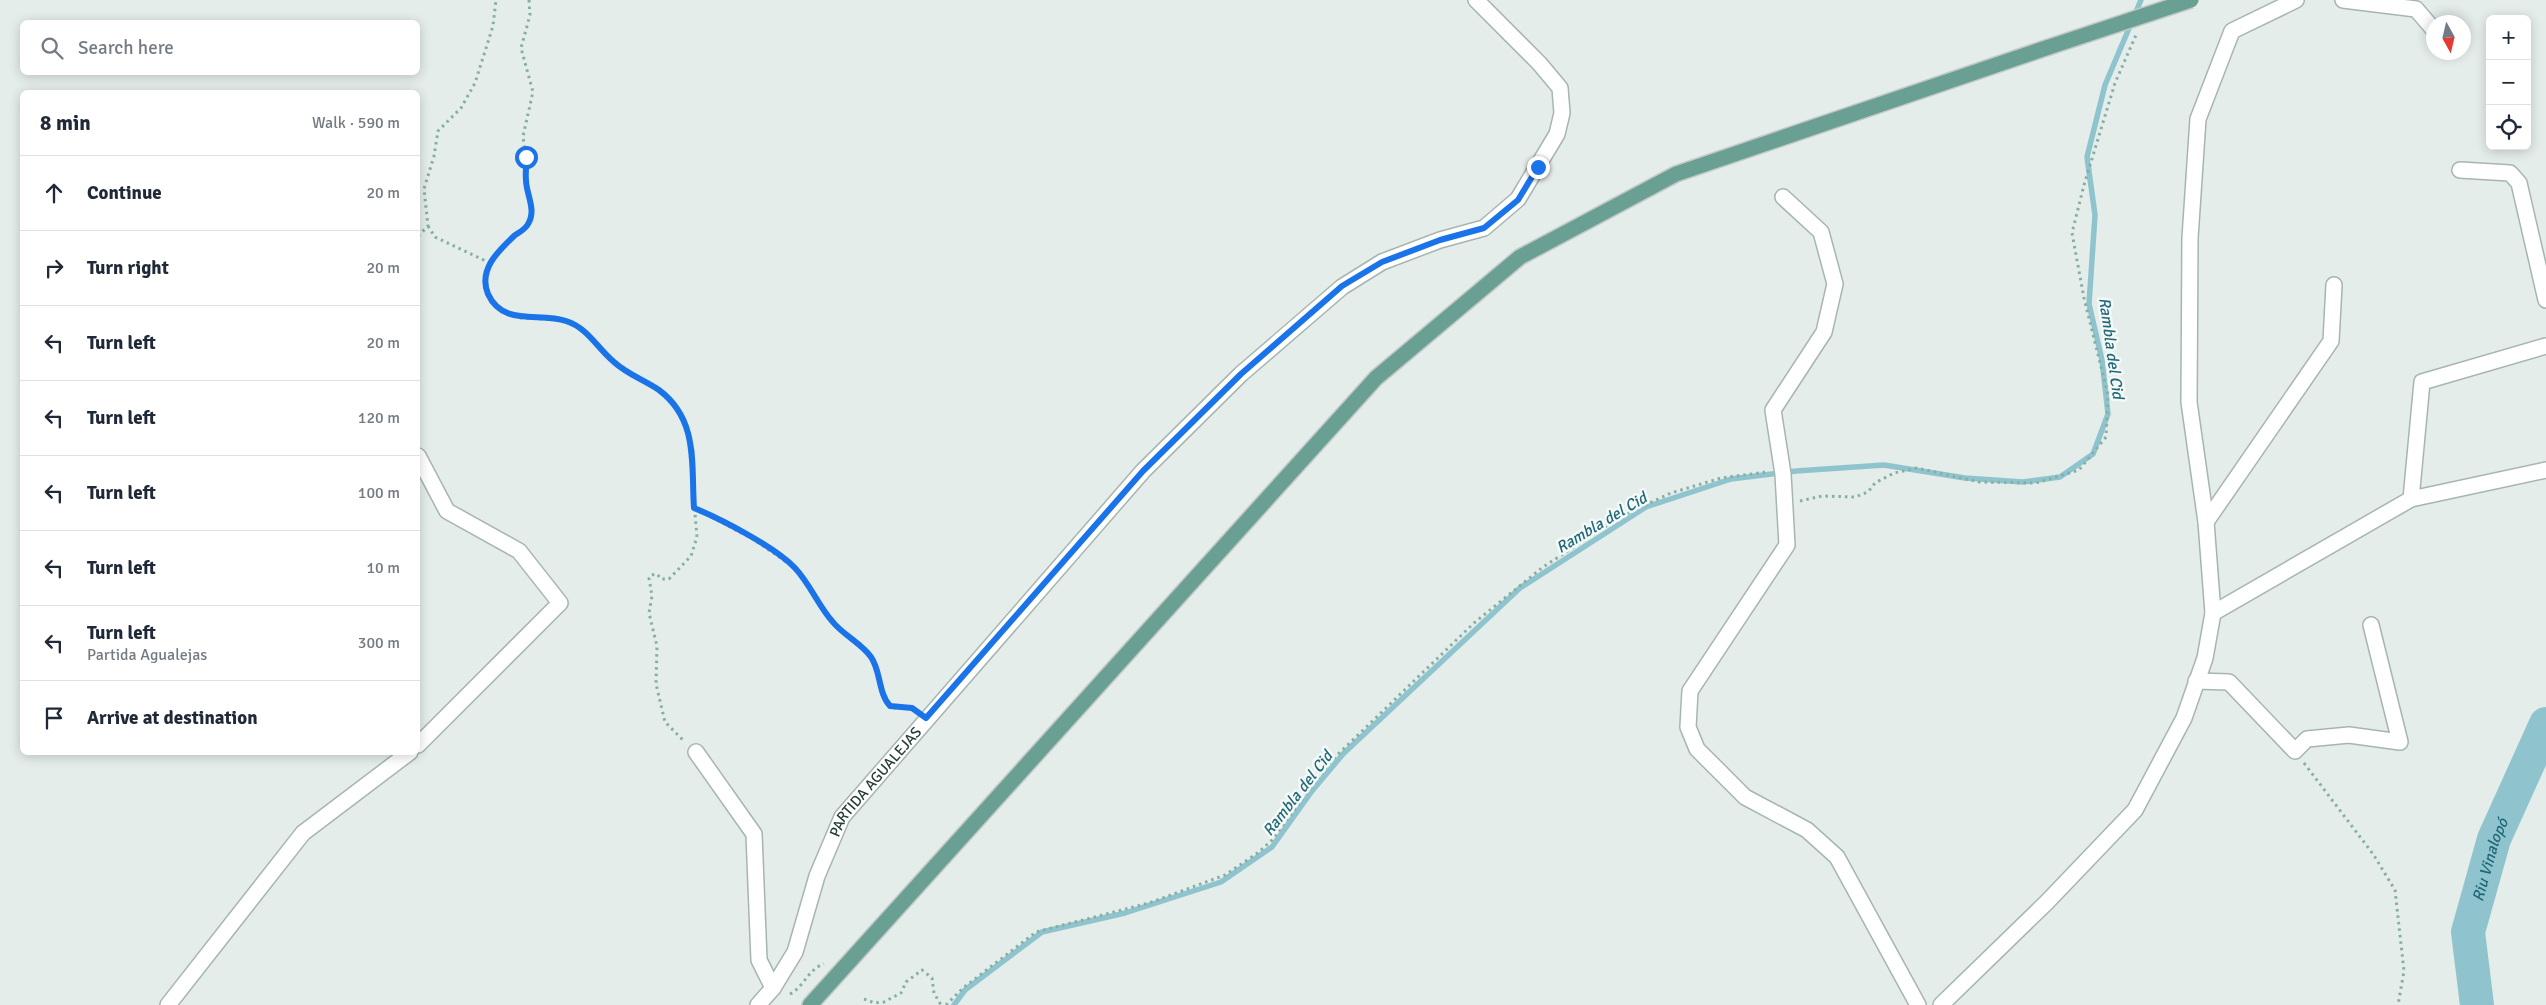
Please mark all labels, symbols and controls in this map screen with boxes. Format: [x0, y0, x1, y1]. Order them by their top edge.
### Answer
north arrow [2426, 15, 2471, 60]
map controls [2486, 15, 2531, 150]
button: + [2486, 15, 2531, 60]
search box [20, 20, 420, 75]
icon: search [38, 34, 66, 62]
text: Search here [78, 36, 174, 60]
button: − [2486, 60, 2531, 105]
button: locate [2486, 105, 2531, 150]
text: 8 min [40, 110, 91, 136]
text: Walk · 590 m [312, 113, 400, 133]
route start [515, 146, 538, 169]
route end [1527, 156, 1550, 179]
icon: ahead [40, 179, 68, 207]
text: Continue [87, 181, 162, 205]
text: 20 m [366, 183, 400, 203]
icon: right [40, 254, 68, 282]
text: Turn right [87, 256, 169, 280]
text: 20 m [366, 258, 400, 278]
water label: Rambla del Cid [2094, 296, 2128, 403]
icon: left [40, 329, 68, 357]
text: Turn left [87, 331, 156, 355]
text: 20 m [366, 333, 400, 353]
icon: left [40, 404, 68, 432]
text: Turn left [87, 406, 156, 430]
text: 120 m [358, 408, 400, 428]
icon: left [40, 479, 68, 507]
text: Turn left [87, 481, 156, 505]
text: 100 m [358, 483, 400, 503]
water label: Rambla del Cid [1553, 487, 1653, 558]
icon: left [40, 554, 68, 582]
text: Turn left [87, 556, 156, 580]
text: 10 m [366, 558, 400, 578]
text: Turn left [87, 621, 156, 645]
icon: left [40, 629, 68, 657]
text: 300 m [358, 633, 400, 653]
text: Partida Agualejas [87, 645, 207, 665]
icon: arrive [40, 704, 68, 732]
text: Arrive at destination [87, 706, 258, 730]
street label: PARTIDA AGUALEJAS [826, 723, 925, 840]
water label: Rambla del Cid [1258, 745, 1339, 840]
water label: Riu Vinalopó [2468, 814, 2514, 904]

